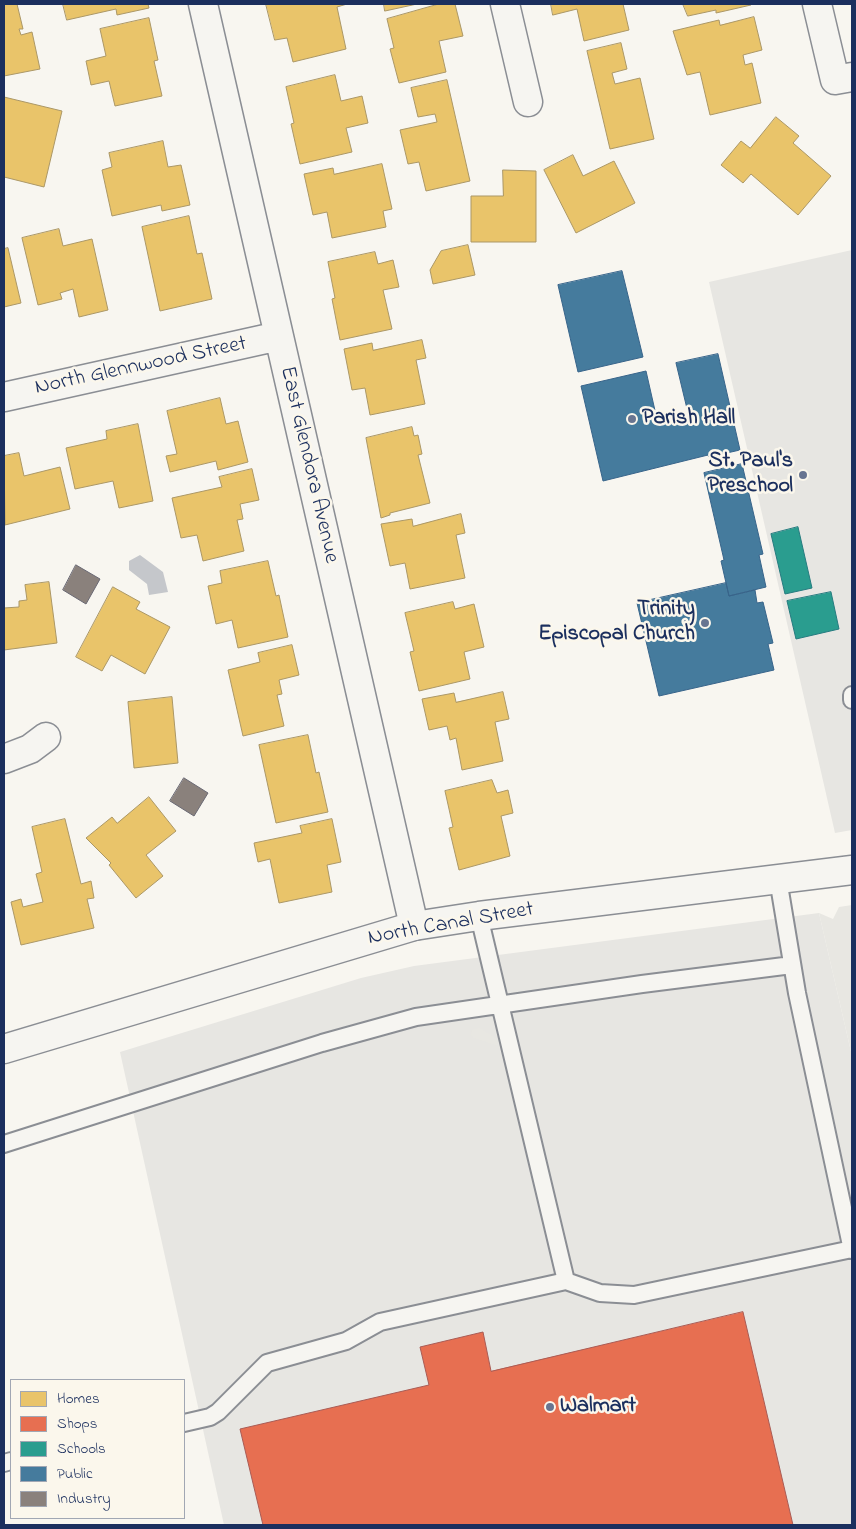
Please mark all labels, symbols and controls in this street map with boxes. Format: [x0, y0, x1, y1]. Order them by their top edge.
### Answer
street label: North Glennwood Street [33, 332, 249, 402]
street label: East Glendora Avenue [272, 364, 344, 566]
place label: Parish Hall [642, 406, 735, 432]
marker: Parish Hall [626, 413, 638, 425]
place label: St. Paul's Preschool [708, 449, 793, 501]
marker: St. Paul's Preschool [797, 469, 809, 481]
place label: Trinity Episcopal Church [538, 597, 695, 648]
marker: Trinity Episcopal Church [699, 617, 711, 629]
street label: North Canal Street [366, 897, 536, 953]
legend [10, 1379, 185, 1519]
text: Homes [57, 1388, 100, 1410]
place label: Walmart [560, 1394, 636, 1420]
marker: Walmart [544, 1401, 556, 1413]
text: Shops [57, 1413, 97, 1435]
text: Schools [57, 1438, 106, 1460]
text: Public [57, 1463, 93, 1485]
text: Industry [57, 1488, 111, 1510]

